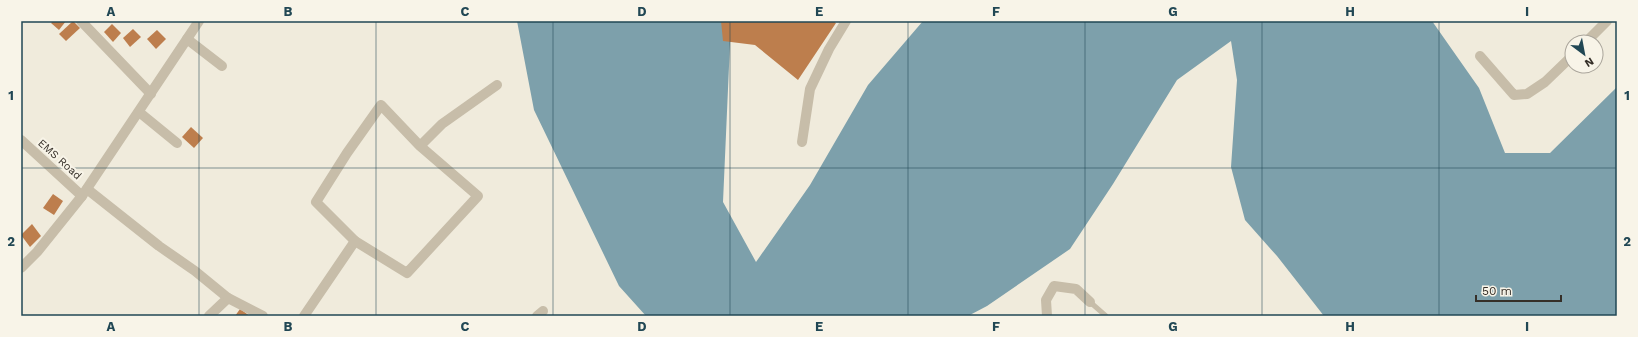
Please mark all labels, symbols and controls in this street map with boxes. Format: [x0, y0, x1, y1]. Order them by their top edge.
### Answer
text: A [107, 4, 116, 19]
text: B [284, 4, 293, 19]
text: C [461, 4, 470, 19]
text: D [637, 4, 647, 19]
text: E [815, 4, 823, 19]
text: F [992, 4, 1000, 19]
text: G [1168, 4, 1178, 19]
text: H [1345, 4, 1355, 19]
text: I [1525, 4, 1529, 19]
north arrow [1564, 34, 1604, 74]
text: N [1582, 54, 1596, 70]
text: 1 [8, 88, 14, 103]
text: 1 [1624, 88, 1630, 103]
street label: EMS Road [35, 136, 84, 182]
text: 2 [7, 234, 15, 249]
text: 2 [1623, 234, 1631, 249]
scale bar [1476, 277, 1561, 303]
text: 50 m [1482, 284, 1512, 298]
text: A [107, 319, 116, 334]
text: B [284, 319, 293, 334]
text: C [461, 319, 470, 334]
text: D [637, 319, 647, 334]
text: E [815, 319, 823, 334]
text: F [992, 319, 1000, 334]
text: G [1168, 319, 1178, 334]
text: H [1345, 319, 1355, 334]
text: I [1525, 319, 1529, 334]

